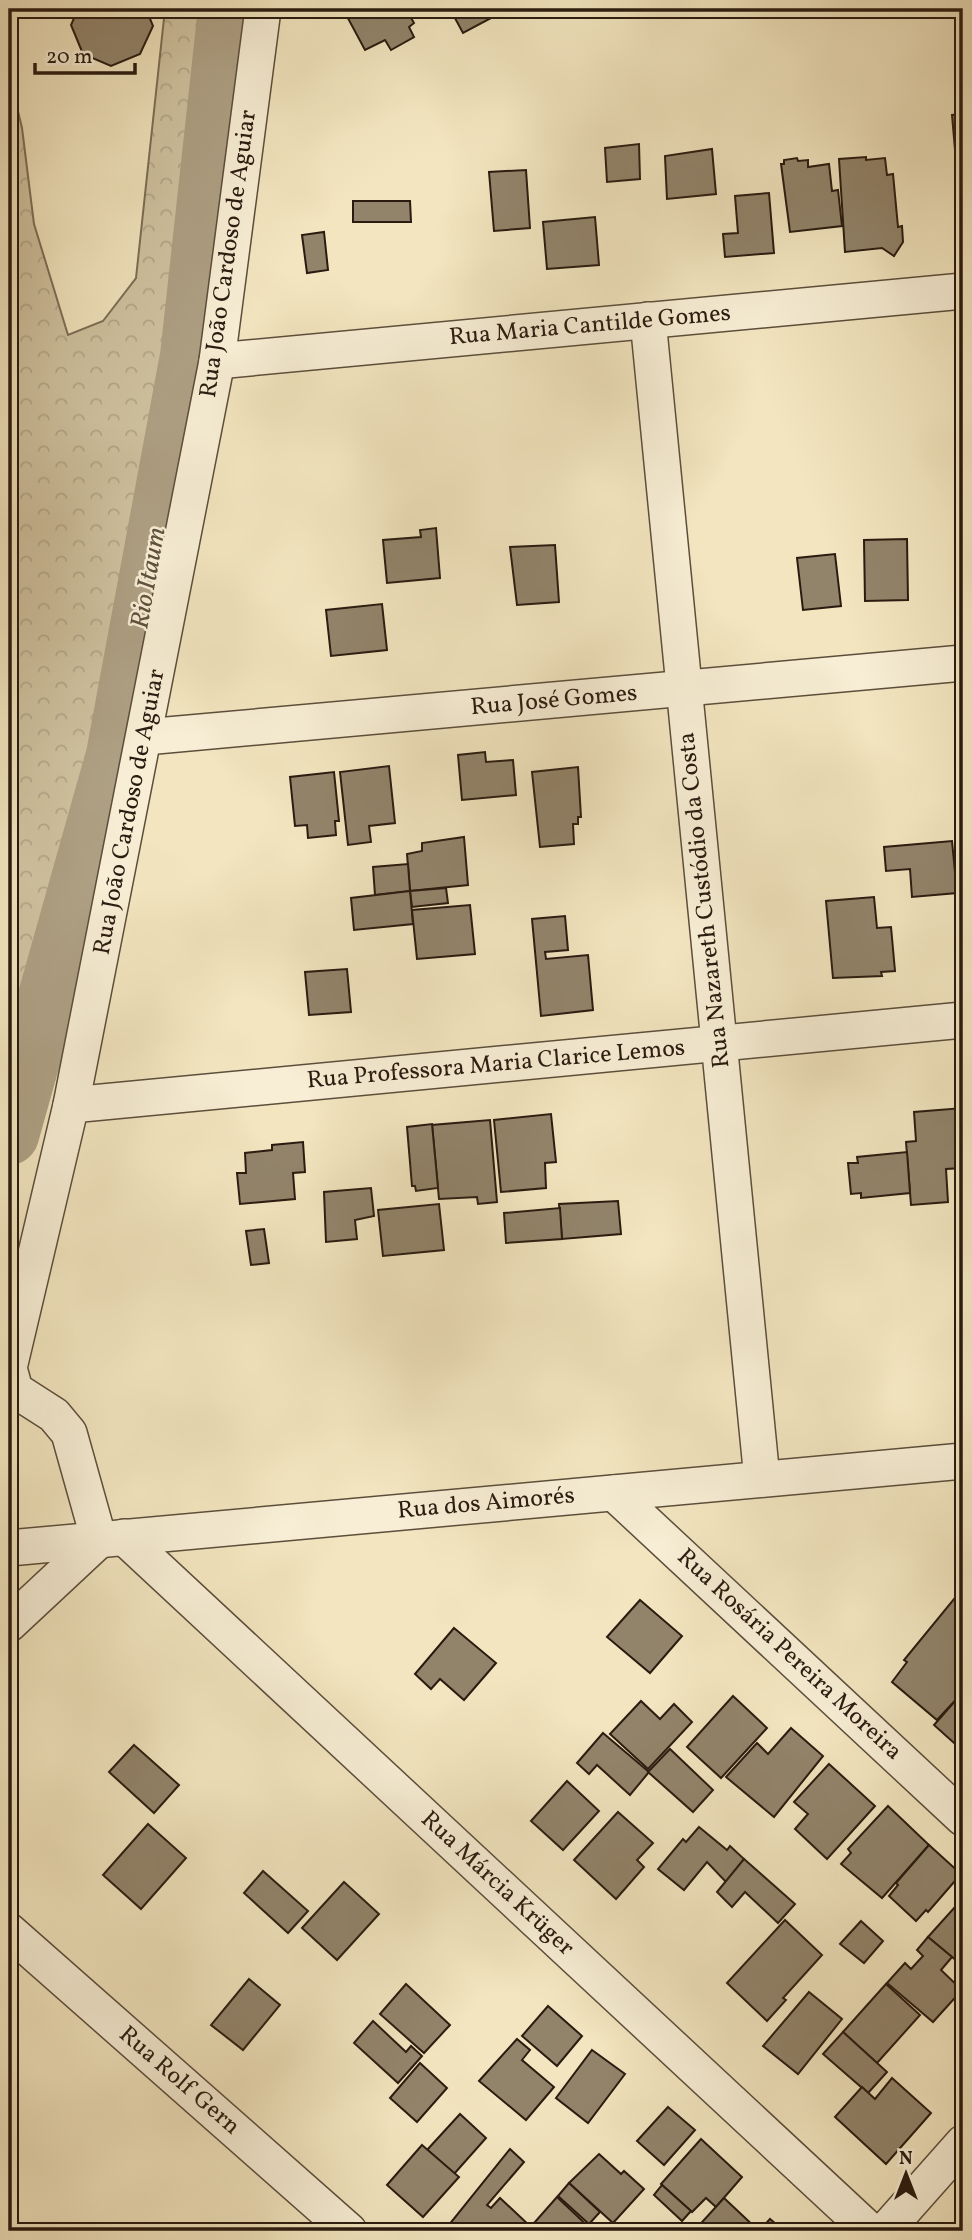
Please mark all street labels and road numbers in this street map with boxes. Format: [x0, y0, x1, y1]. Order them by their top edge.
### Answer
street label: Rua João Cardoso de Aguiar [192, 108, 266, 400]
street label: Rua Maria Cantilde Gomes [448, 297, 732, 355]
street label: Rua João Cardoso de Aguiar [86, 666, 174, 958]
street label: Rua José Gomes [469, 677, 639, 725]
street label: Rua Nazareth Custódio da Costa [670, 730, 740, 1070]
street label: Rua Professora Maria Clarice Lemos [305, 1032, 687, 1098]
street label: Rua dos Aimorés [396, 1479, 576, 1529]
street label: Rua Rosária Pereira Moreira [669, 1541, 909, 1769]
street label: Rua Márcia Krüger [413, 1804, 581, 1964]
street label: Rua Rolf Gern [111, 2019, 247, 2143]

